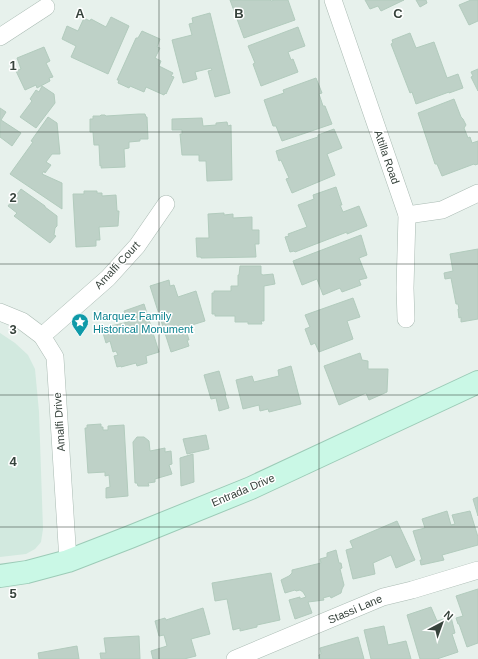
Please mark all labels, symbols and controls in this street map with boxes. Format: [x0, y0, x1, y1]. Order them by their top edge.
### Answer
text: A [75, 6, 85, 21]
text: B [234, 6, 244, 21]
text: C [393, 6, 403, 21]
text: 1 [9, 58, 17, 73]
street label: Attilla Road [372, 128, 402, 186]
text: 2 [9, 190, 17, 205]
street label: Amalfi Court [92, 239, 142, 291]
place label: Marquez Family Historical Monument [93, 310, 193, 335]
place icon: Marquez Family Historical Monument [70, 312, 90, 337]
text: 3 [9, 322, 17, 337]
street label: Amalfi Drive [51, 392, 67, 452]
text: 4 [9, 454, 17, 469]
street label: Entrada Drive [210, 471, 276, 509]
text: 5 [9, 586, 17, 601]
street label: Stassi Lane [326, 592, 384, 626]
north arrow [422, 603, 462, 643]
text: N [442, 608, 456, 623]

